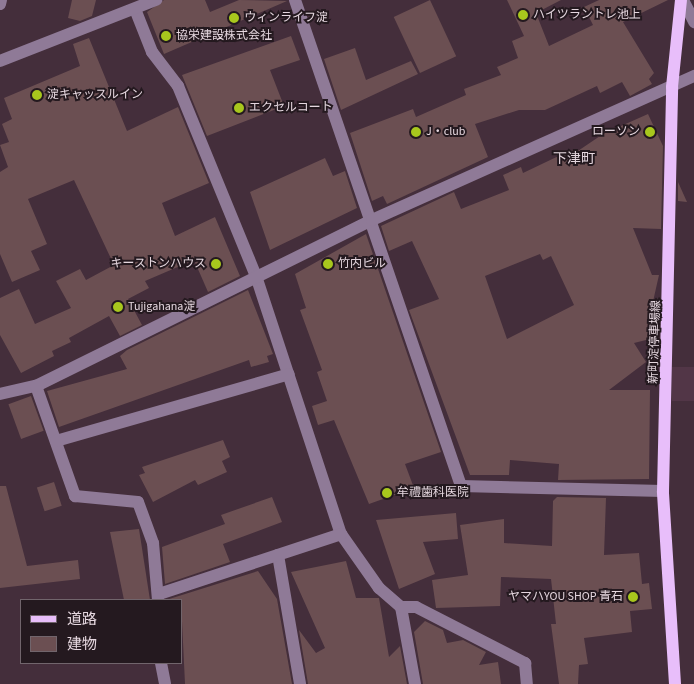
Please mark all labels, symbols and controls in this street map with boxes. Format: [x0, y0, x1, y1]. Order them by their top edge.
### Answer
place label: ハイツラントレ池上 [533, 8, 641, 22]
marker: ハイツラントレ池上 [517, 9, 529, 21]
place label: ウィンライフ淀 [244, 11, 328, 25]
marker: ウィンライフ淀 [228, 12, 240, 24]
place label: 協栄建設株式会社 [176, 29, 272, 43]
marker: 協栄建設株式会社 [160, 30, 172, 42]
place label: 淀キャッスルイン [47, 88, 143, 102]
marker: 淀キャッスルイン [31, 89, 43, 101]
place label: エクセルコート [249, 101, 333, 115]
marker: エクセルコート [233, 102, 245, 114]
place label: J・club [426, 125, 465, 139]
place label: ローソン [592, 125, 640, 139]
marker: J・club [410, 126, 422, 138]
marker: ローソン [644, 126, 656, 138]
district label: 下津町 [553, 151, 595, 167]
place label: キーストンハウス [110, 257, 206, 271]
place label: 竹内ビル [338, 257, 386, 271]
marker: キーストンハウス [210, 258, 222, 270]
marker: 竹内ビル [322, 258, 334, 270]
place label: Tujigahana淀 [128, 300, 195, 314]
street label: 新町淀停車場線 [646, 300, 664, 384]
marker: Tujigahana淀 [112, 301, 124, 313]
place label: 牟禮歯科医院 [397, 486, 469, 500]
marker: 牟禮歯科医院 [381, 487, 393, 499]
place label: ヤマハYOU SHOP 青石 [508, 590, 623, 604]
marker: ヤマハYOU SHOP 青石 [627, 591, 639, 603]
legend [20, 599, 182, 664]
text: 道路 [67, 609, 97, 630]
text: 建物 [67, 634, 97, 655]

